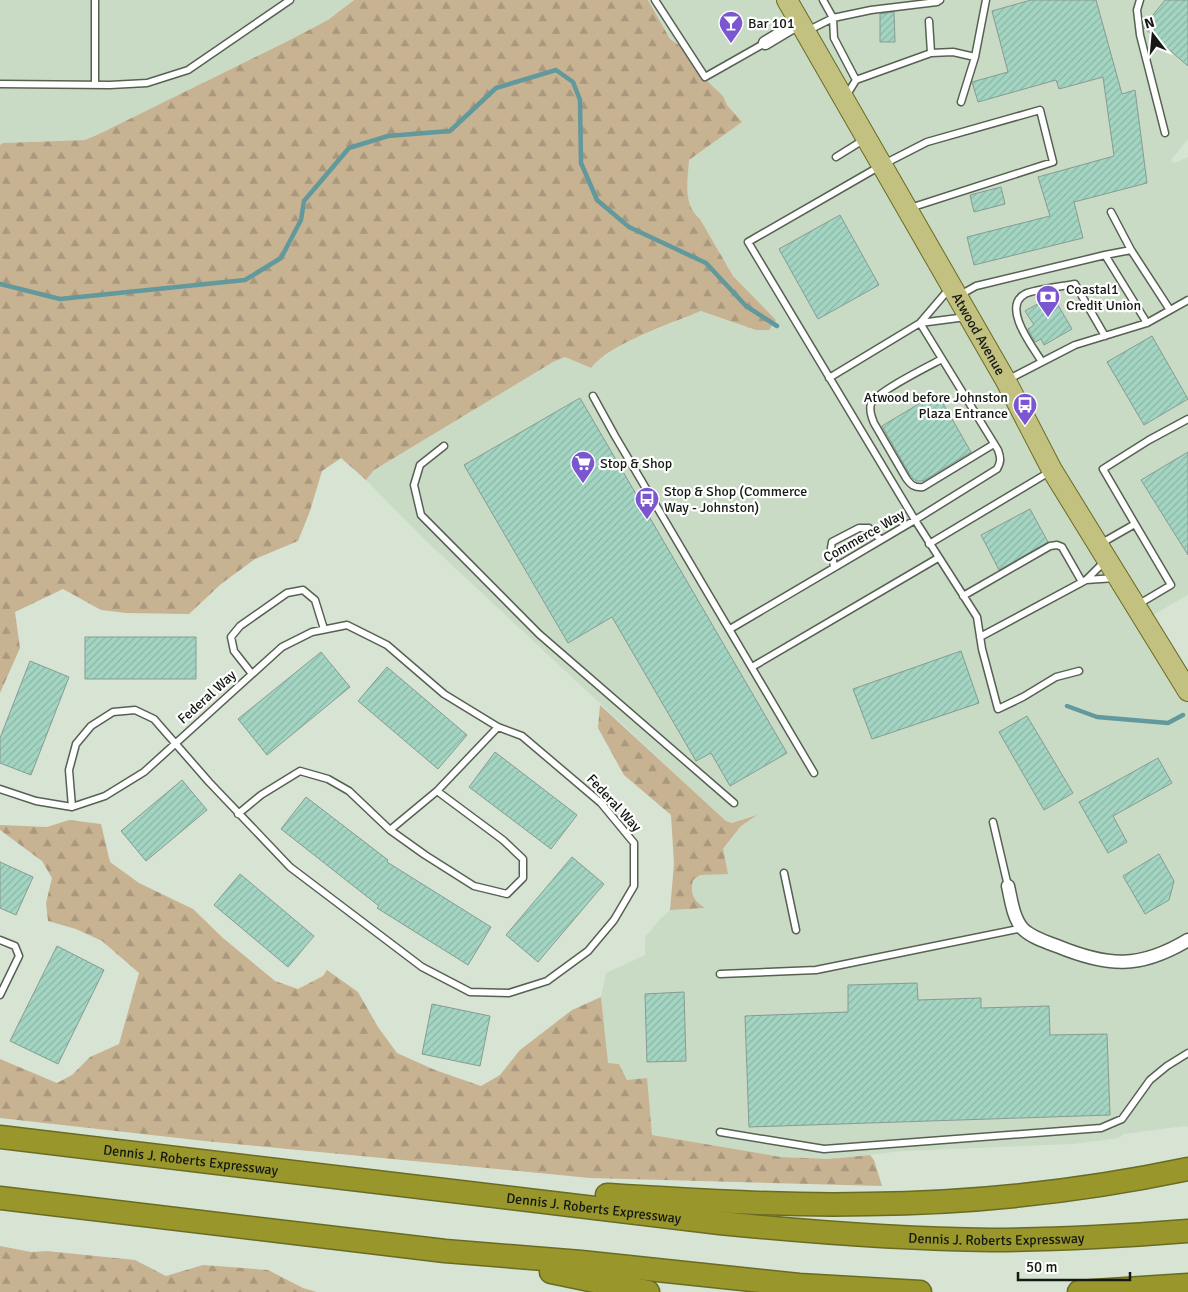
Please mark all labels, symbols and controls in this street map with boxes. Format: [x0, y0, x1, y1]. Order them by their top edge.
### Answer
bar icon: Bar 101 [718, 10, 744, 44]
north arrow [1128, 10, 1178, 60]
text: N [1143, 13, 1157, 32]
place label: Bar 101 [748, 15, 794, 32]
place label: Coastal1 Credit Union [1066, 281, 1141, 314]
bank icon: Coastal1 Credit Union [1035, 284, 1061, 318]
street label: Atwood Avenue [949, 290, 1009, 378]
place label: Atwood before Johnston Plaza Entrance [864, 389, 1008, 422]
bus stop icon: Atwood before Johnston Plaza Entrance [1012, 392, 1038, 426]
supermarket icon: Stop & Shop [570, 450, 596, 484]
place label: Stop & Shop [600, 455, 672, 472]
place label: Stop & Shop (Commerce Way - Johnston) [664, 483, 807, 516]
bus stop icon: Stop & Shop (Commerce Way - Johnston) [634, 486, 660, 520]
street label: Commerce Way [820, 506, 908, 566]
street label: Federal Way [174, 666, 240, 728]
street label: Federal Way [583, 771, 645, 836]
street label: Dennis J. Roberts Expressway [102, 1141, 279, 1179]
street label: Dennis J. Roberts Expressway [505, 1189, 683, 1227]
street label: Dennis J. Roberts Expressway [908, 1229, 1085, 1249]
scale bar [1018, 1250, 1130, 1282]
text: 50 m [1026, 1258, 1057, 1276]

